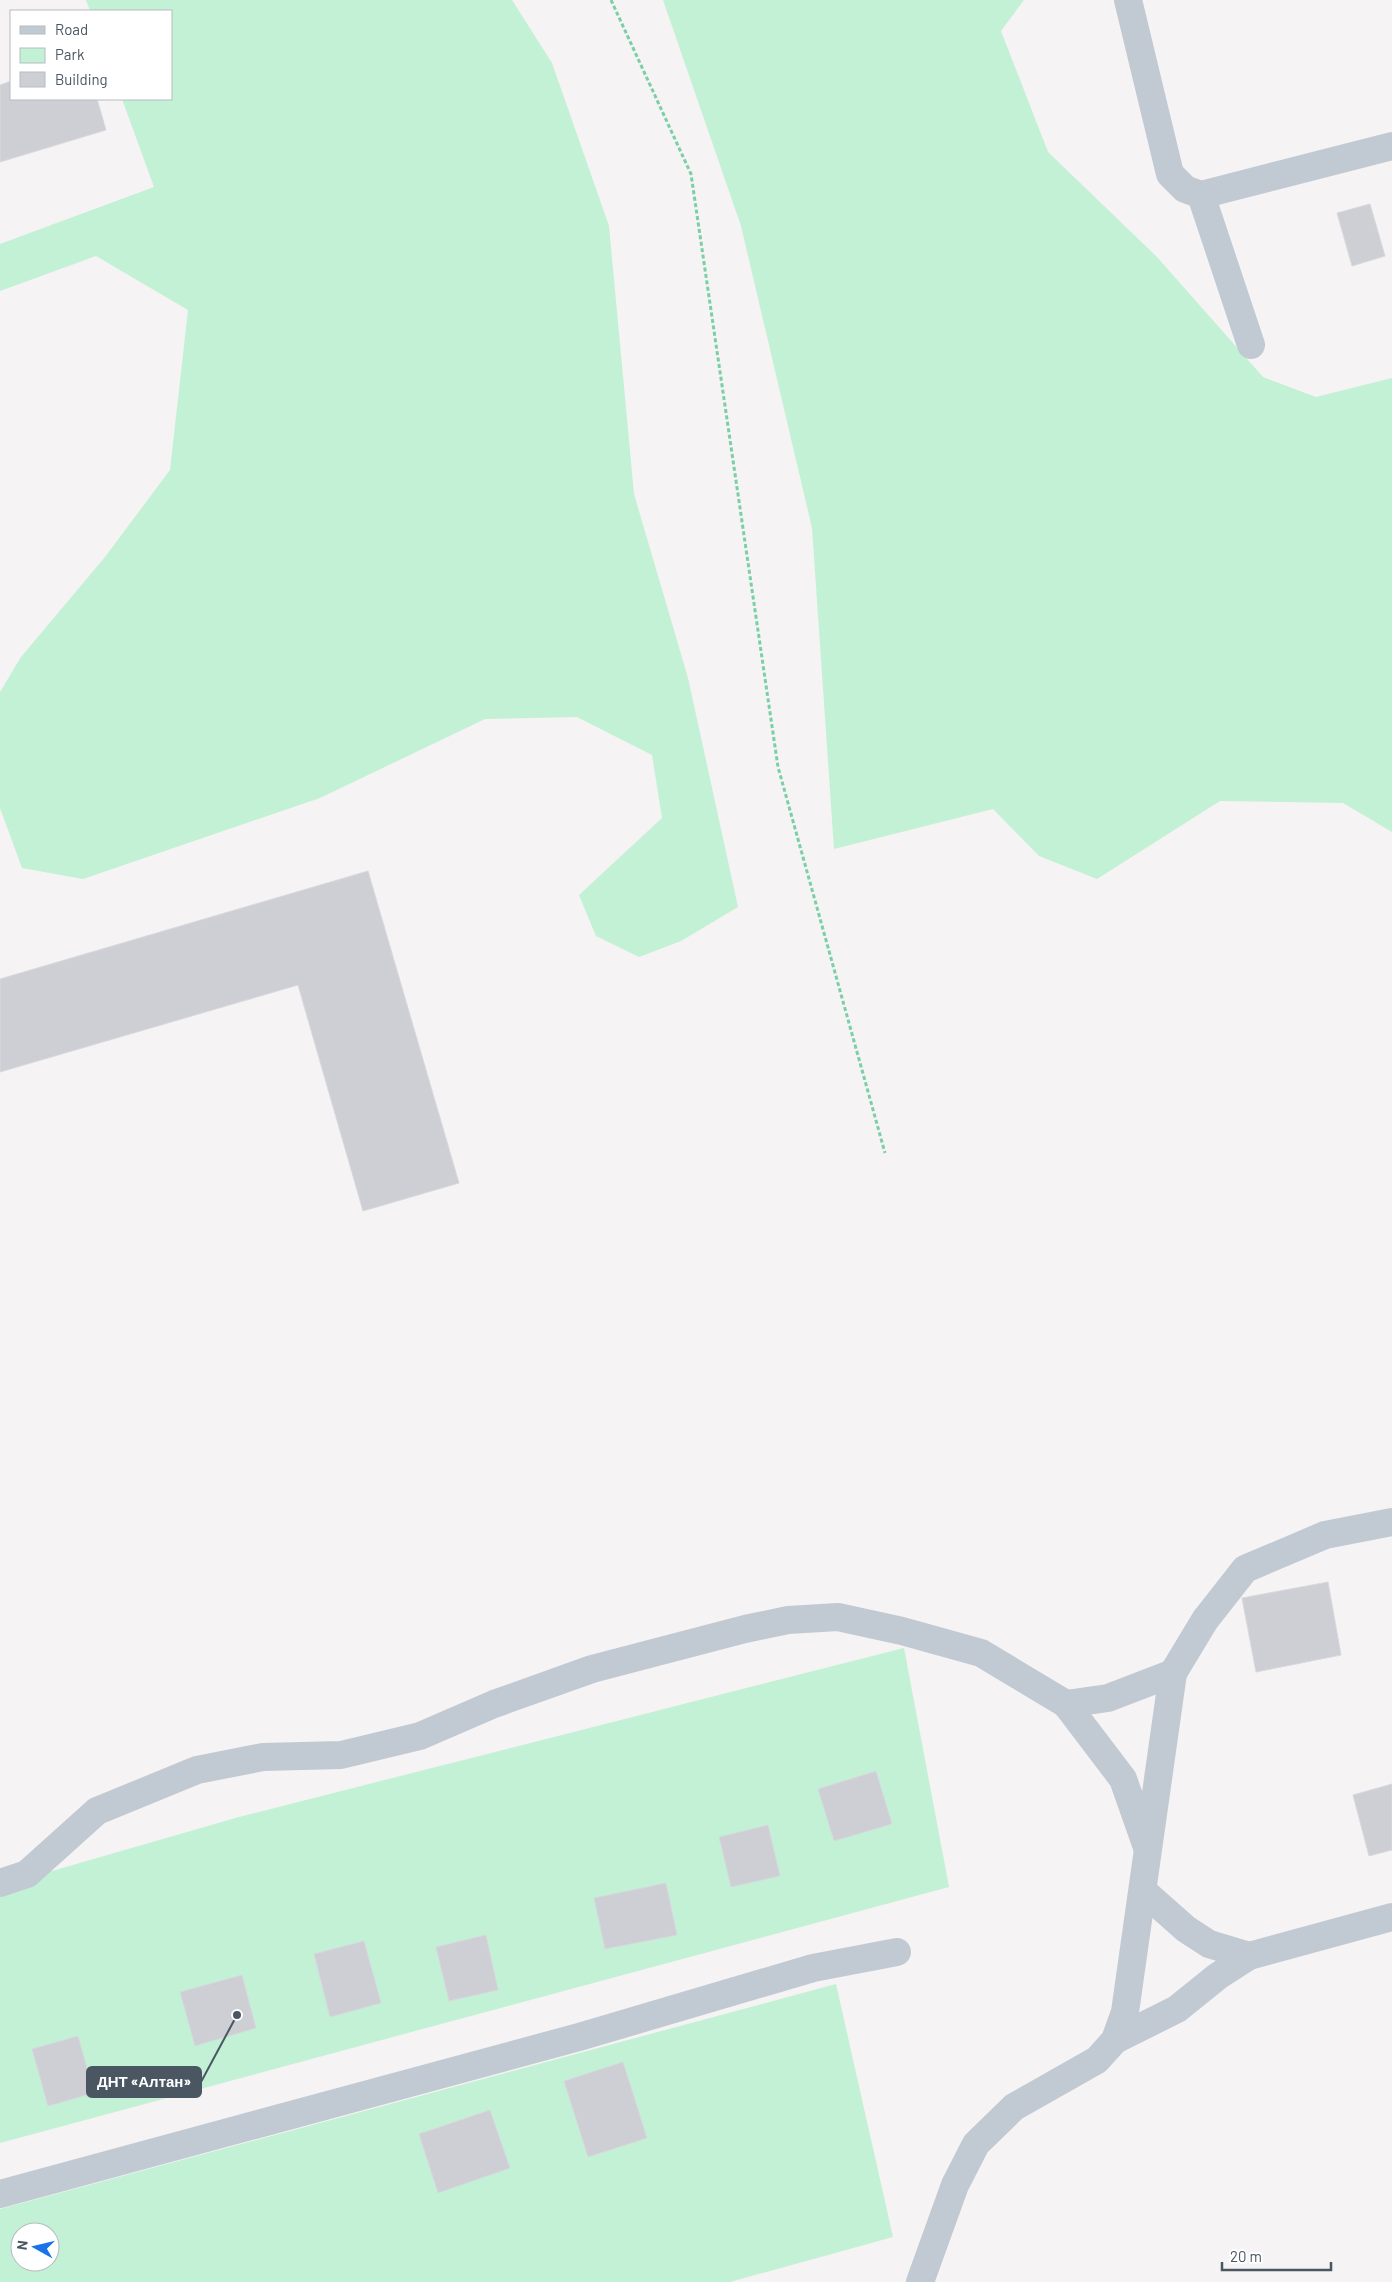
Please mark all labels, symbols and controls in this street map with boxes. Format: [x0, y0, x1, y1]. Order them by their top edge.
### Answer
legend [10, 10, 172, 100]
text: Road [55, 20, 88, 38]
text: Park [55, 45, 85, 63]
text: Building [55, 70, 108, 88]
callout: ДНТ «Алтан» [87, 2067, 201, 2097]
text: ДНТ «Алтан» [97, 2072, 191, 2090]
north arrow [10, 2222, 60, 2272]
text: N [13, 2239, 31, 2251]
scale bar [1222, 2240, 1331, 2272]
text: 20 m [1230, 2247, 1262, 2265]

